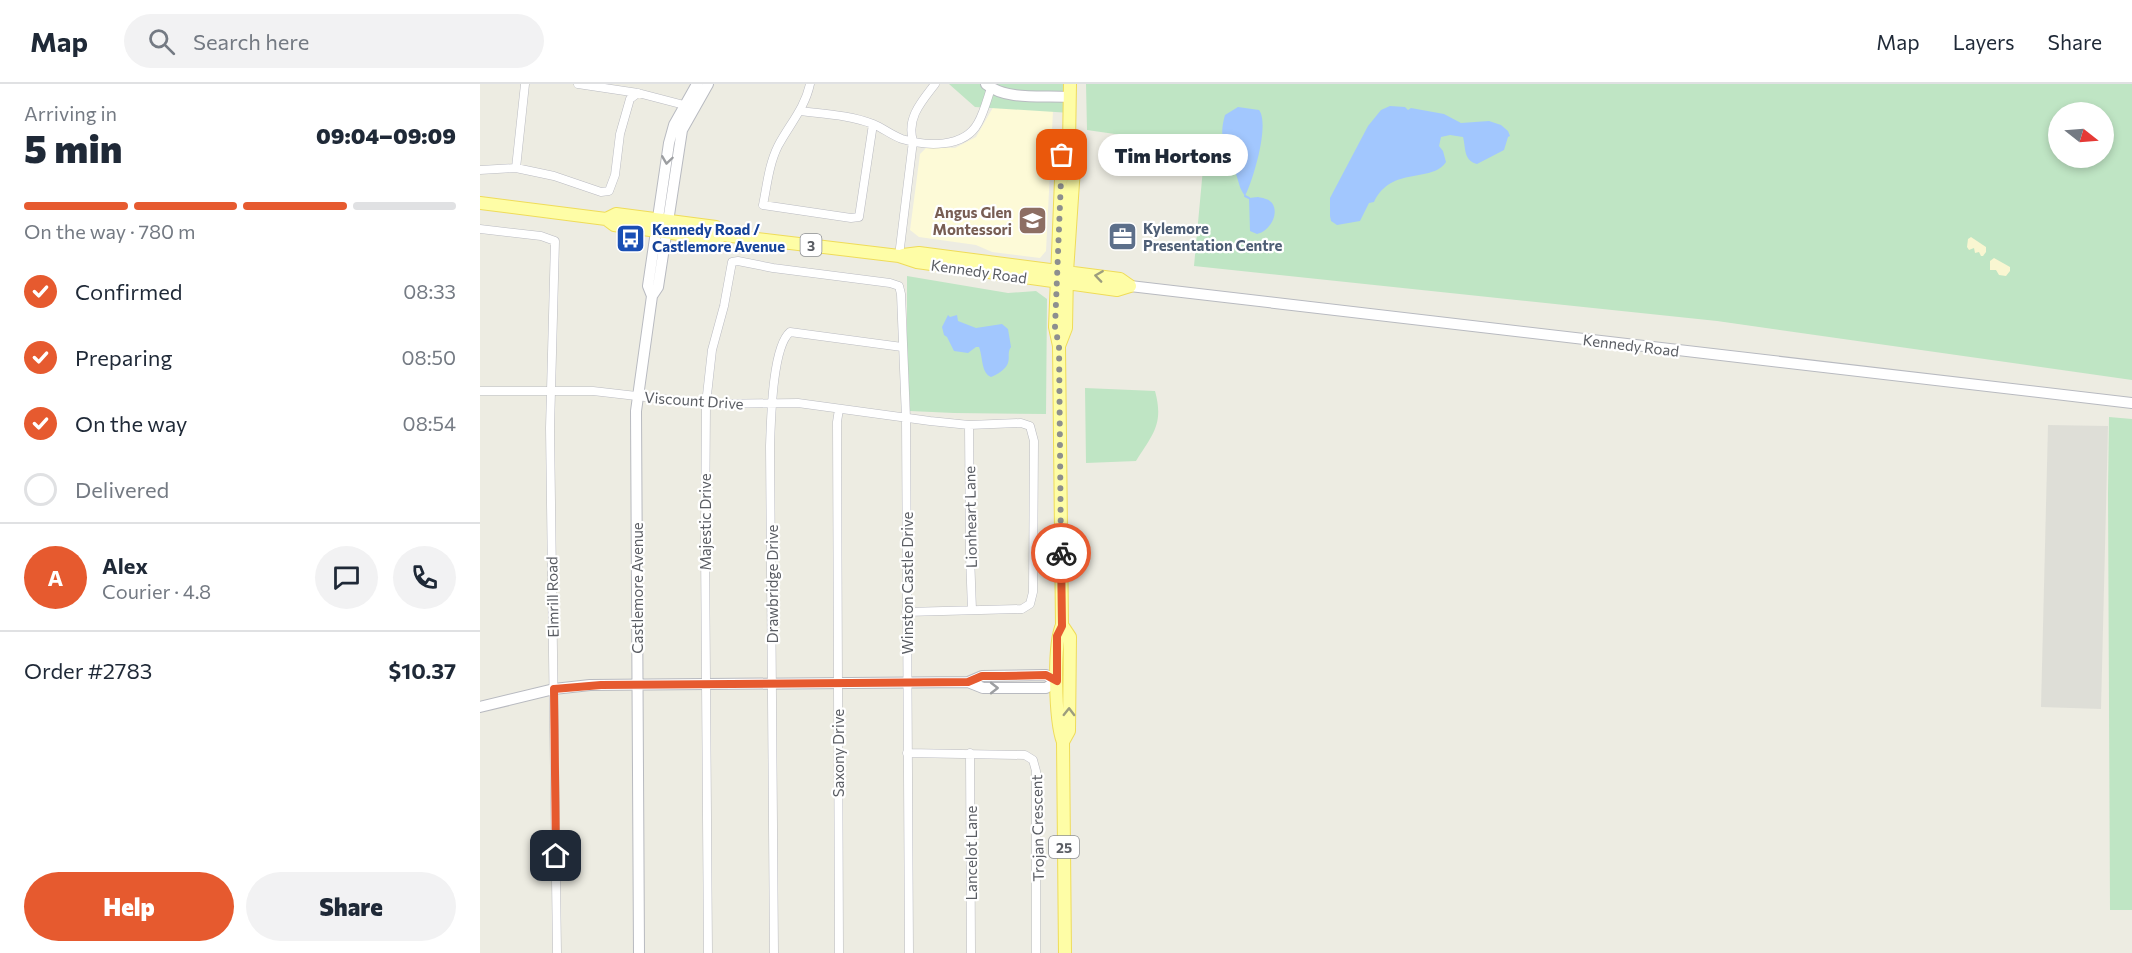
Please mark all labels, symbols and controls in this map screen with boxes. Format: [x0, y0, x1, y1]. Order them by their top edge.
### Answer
search box [124, 14, 544, 68]
text: Map [30, 24, 88, 58]
icon: search [145, 25, 178, 58]
text: Search here [193, 28, 309, 55]
text: Map [1876, 29, 1920, 54]
text: Layers [1953, 29, 2015, 54]
text: Share [2048, 29, 2102, 54]
text: Arriving in [24, 101, 117, 125]
north arrow [2048, 102, 2114, 168]
map controls [2048, 102, 2114, 168]
text: 09:04–09:09 [316, 122, 456, 149]
text: 5 min [24, 123, 122, 171]
pin [1036, 129, 1087, 180]
callout: Tim Hortons [1098, 134, 1248, 176]
icon: bag [1045, 138, 1078, 171]
text: Tim Hortons [1115, 143, 1232, 167]
one-way arrow [661, 155, 673, 165]
place label: Angus Glen Montessori [933, 203, 1012, 238]
school or university icon: Angus Glen Montessori [1017, 205, 1049, 237]
text: On the way · 780 m [24, 219, 195, 243]
place label: Kylemore Presentation Centre [1143, 219, 1283, 254]
place label: Kennedy Road / Castlemore Avenue [652, 220, 785, 255]
office icon: Kylemore Presentation Centre [1106, 221, 1138, 253]
bus stop icon: Kennedy Road / Castlemore Avenue [615, 222, 647, 254]
road number: 3 [800, 234, 822, 256]
street label: Kennedy Road [930, 255, 1028, 287]
one-way arrow [1095, 271, 1104, 283]
icon: check [24, 275, 57, 308]
text: Confirmed [75, 278, 182, 305]
text: 08:33 [403, 279, 456, 303]
street label: Kennedy Road [1582, 330, 1680, 360]
icon: check [24, 341, 57, 374]
text: Preparing [75, 344, 172, 371]
text: 08:50 [402, 345, 456, 369]
street label: Viscount Drive [644, 388, 744, 412]
icon: check [24, 407, 57, 440]
text: On the way [75, 410, 187, 437]
text: 08:54 [403, 411, 456, 435]
street label: Lionheart Lane [960, 466, 980, 568]
street label: Majestic Drive [696, 473, 714, 571]
text: Delivered [75, 476, 169, 503]
street label: Winston Castle Drive [898, 511, 916, 654]
street label: Castlemore Avenue [628, 522, 646, 654]
courier [1031, 523, 1091, 583]
street label: Drawbridge Drive [763, 524, 781, 643]
icon: bike [1045, 537, 1078, 570]
button: chat [315, 546, 378, 609]
button: phone [393, 546, 456, 609]
text: Alex [102, 552, 148, 579]
street label: Elmrill Road [542, 556, 562, 638]
text: A [48, 564, 63, 591]
text: Courier · 4.8 [102, 579, 211, 603]
text: Order #2783 [24, 657, 152, 684]
text: $10.37 [389, 657, 456, 684]
one-way arrow [989, 682, 998, 694]
one-way arrow [1063, 708, 1076, 717]
street label: Saxony Drive [829, 709, 847, 797]
street label: Trojan Crescent [1027, 774, 1047, 882]
street label: Lancelot Lane [962, 805, 980, 900]
pin [530, 830, 581, 881]
road number: 25 [1049, 836, 1079, 858]
icon: home [539, 839, 572, 872]
button: Help [24, 872, 234, 941]
button: Share [246, 872, 456, 941]

